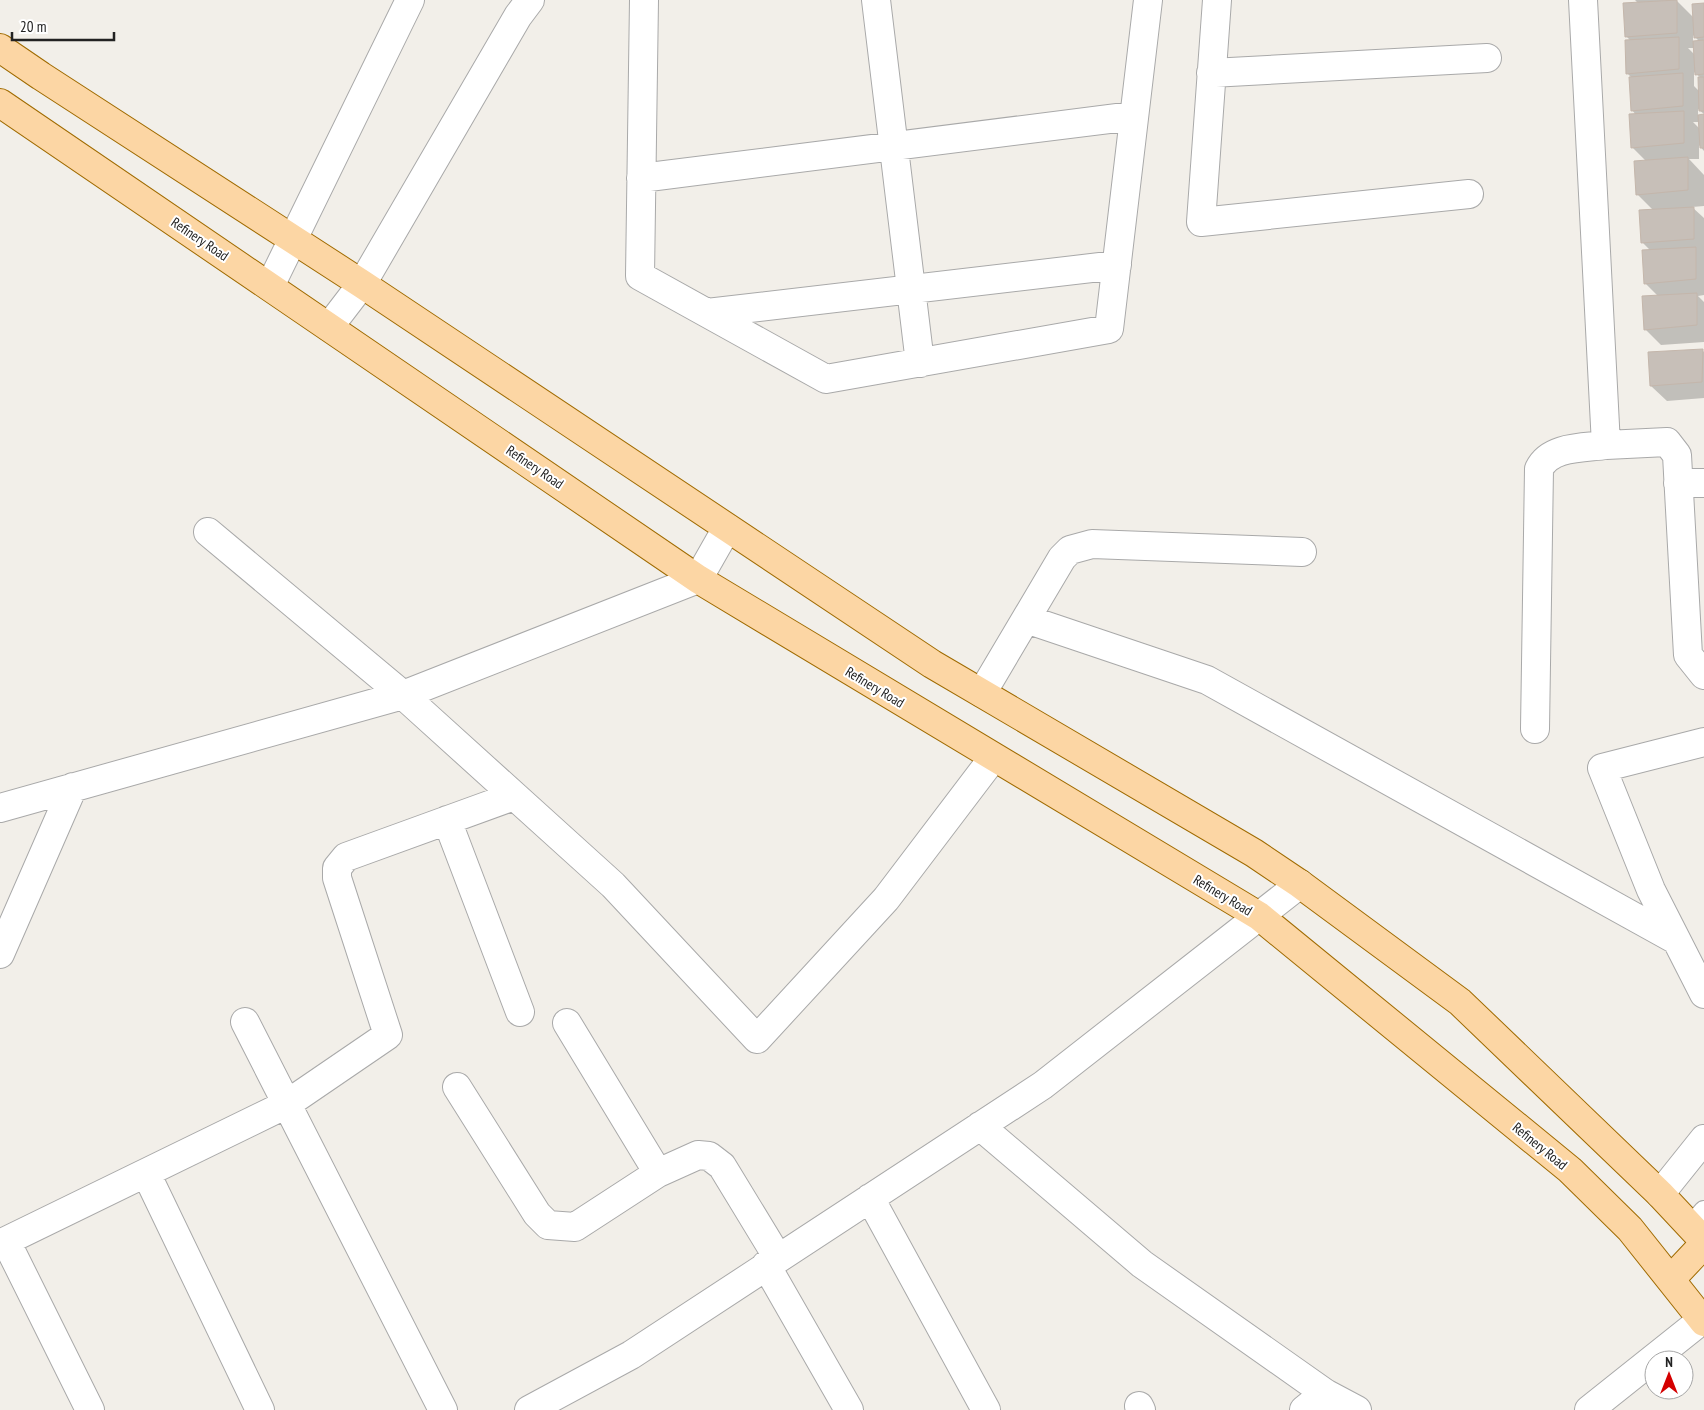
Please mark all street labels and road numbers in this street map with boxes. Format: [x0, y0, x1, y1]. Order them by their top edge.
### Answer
street label: Refinery Road [168, 213, 232, 265]
street label: Refinery Road [503, 441, 567, 493]
street label: Refinery Road [842, 662, 908, 712]
street label: Refinery Road [1190, 870, 1256, 920]
street label: Refinery Road [1509, 1118, 1571, 1174]

